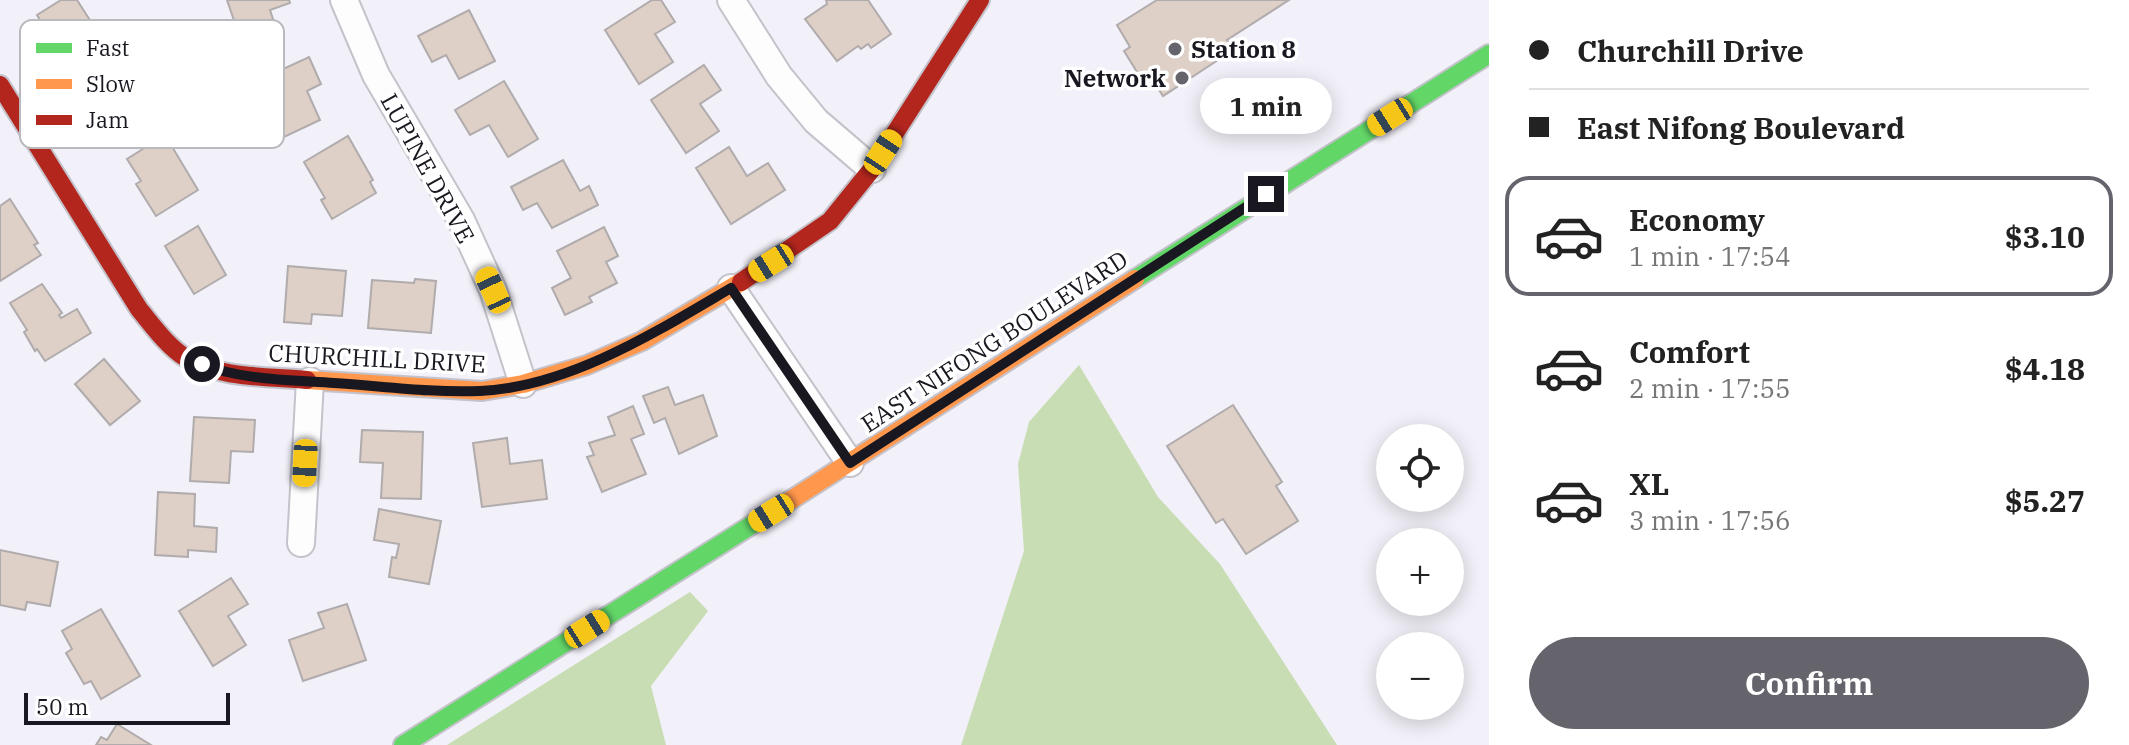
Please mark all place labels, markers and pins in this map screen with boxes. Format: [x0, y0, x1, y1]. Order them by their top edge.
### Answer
place label: Station 8 [1191, 33, 1296, 65]
marker: Station 8 [1166, 40, 1184, 58]
place label: Network [1064, 62, 1166, 94]
marker: Network [1173, 69, 1191, 87]

